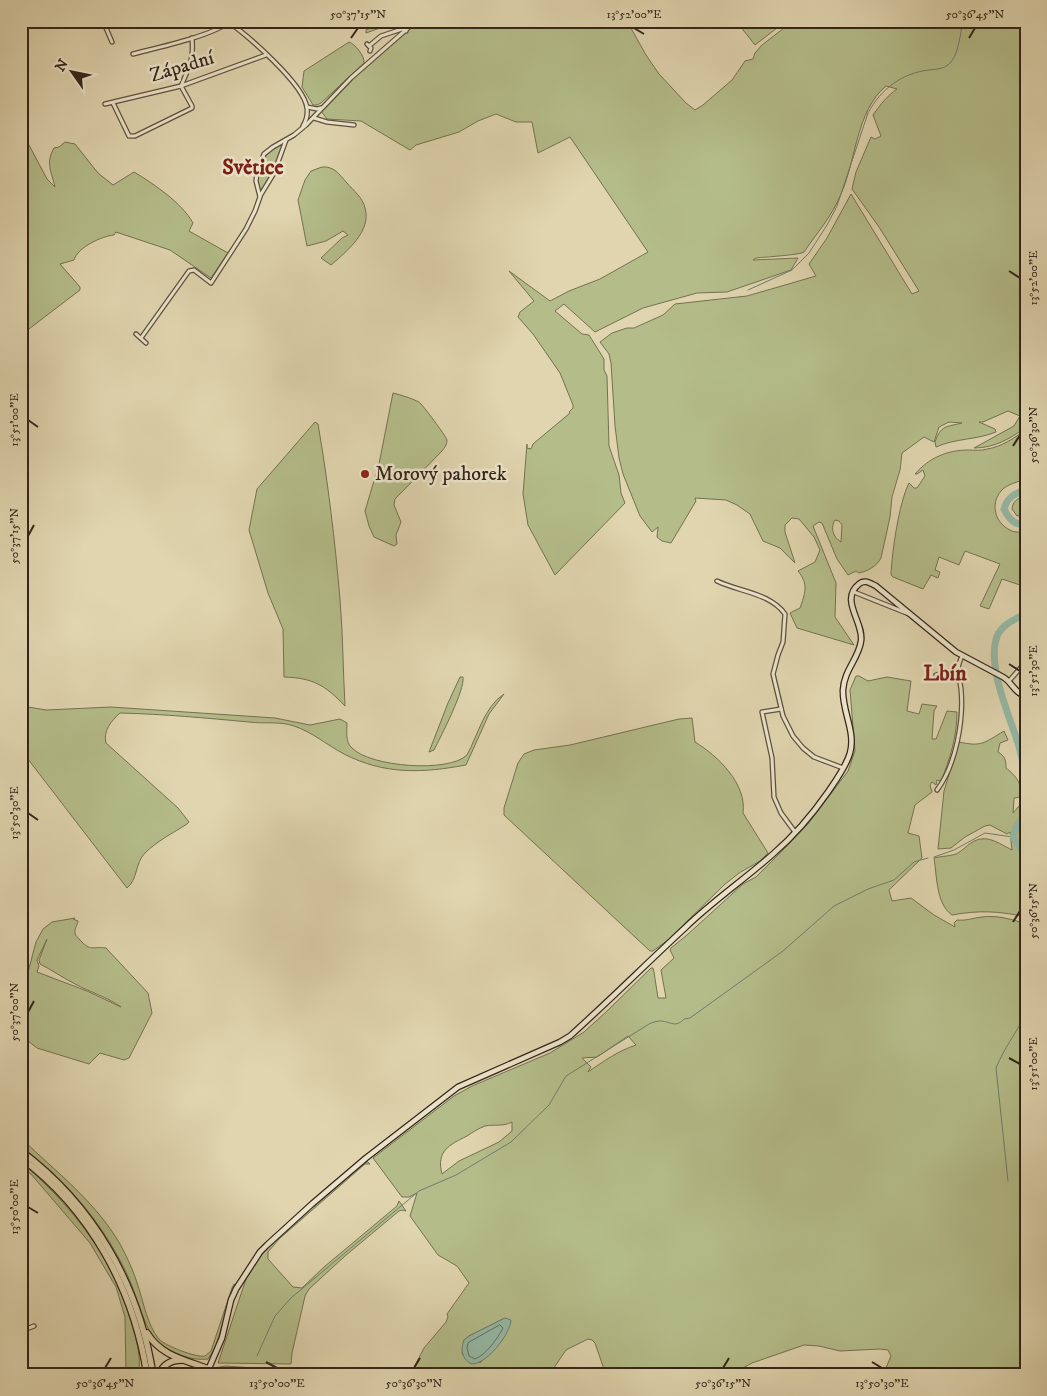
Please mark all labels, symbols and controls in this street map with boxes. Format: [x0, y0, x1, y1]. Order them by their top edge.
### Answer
text: 50°37'15"N [330, 7, 386, 22]
text: 13°52'00"E [606, 7, 662, 22]
text: 50°36'45"N [946, 7, 1004, 22]
street label: Západní [147, 45, 218, 89]
north arrow [48, 48, 98, 98]
text: N [51, 55, 73, 75]
district label: Světice [222, 154, 284, 181]
text: 13°52'00"E [1026, 250, 1041, 306]
text: 13°51'00"E [7, 393, 22, 447]
text: 50°36'30"N [1026, 406, 1041, 463]
place label: Morový pahorek [375, 462, 507, 487]
marker: Morový pahorek [359, 468, 371, 480]
text: 50°37'15"N [7, 508, 22, 564]
text: 13°51'30"E [1026, 645, 1041, 697]
district label: Lbín [923, 660, 967, 687]
text: 13°50'30"E [7, 786, 22, 840]
text: 50°36'15"N [1026, 883, 1041, 939]
text: 50°37'00"N [7, 982, 22, 1041]
text: 13°51'00"E [1026, 1037, 1041, 1091]
text: 13°50'00"E [7, 1179, 22, 1235]
text: 50°36'45"N [76, 1376, 134, 1391]
text: 13°50'00"E [249, 1376, 305, 1391]
text: 50°36'30"N [386, 1376, 443, 1391]
text: 50°36'15"N [695, 1376, 751, 1391]
text: 13°50'30"E [855, 1376, 909, 1391]

